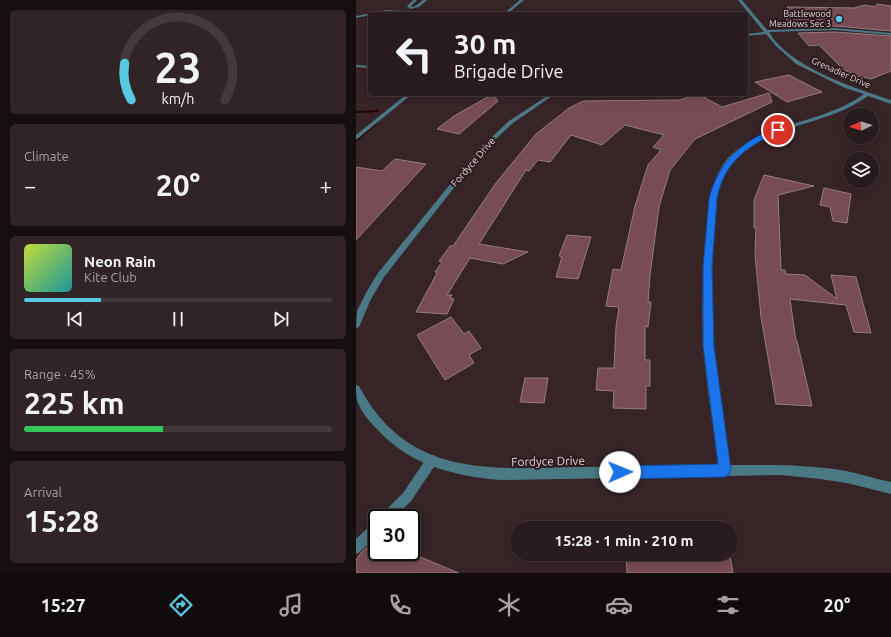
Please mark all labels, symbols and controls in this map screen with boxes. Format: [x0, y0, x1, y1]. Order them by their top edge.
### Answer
place label: Battlewood Meadows Sec 3 [769, 9, 831, 29]
marker: Battlewood Meadows Sec 3 [834, 14, 844, 24]
icon: left [388, 28, 440, 80]
text: 30 m [454, 28, 516, 59]
text: 23 [155, 44, 201, 91]
street label: Grenadier Drive [810, 56, 872, 90]
text: Brigade Drive [454, 61, 563, 81]
text: km/h [162, 91, 194, 107]
north arrow [843, 108, 879, 144]
map controls [843, 108, 879, 188]
pin [761, 113, 795, 147]
icon: arrive [767, 119, 789, 141]
street label: Fordyce Drive [449, 135, 497, 189]
text: Climate [24, 149, 69, 163]
button: layers [843, 152, 879, 188]
text: 20° [156, 168, 200, 202]
text: − [24, 173, 36, 198]
text: + [320, 173, 332, 198]
text: Neon Rain [84, 253, 156, 270]
text: Kite Club [84, 270, 137, 284]
icon: previous [64, 308, 86, 330]
icon: pause [167, 308, 189, 330]
icon: next [270, 308, 292, 330]
text: Range · 45% [24, 367, 96, 381]
text: 225 km [24, 386, 125, 420]
position arrow [599, 451, 641, 493]
street label: Fordyce Drive [511, 454, 585, 468]
text: Arrival [24, 485, 62, 499]
text: 15:28 [24, 504, 99, 538]
speed limit sign: 30 [368, 509, 420, 561]
text: 15:28 · 1 min · 210 m [555, 532, 693, 549]
icon: directions [167, 591, 195, 619]
icon: music [277, 591, 305, 619]
icon: phone [386, 591, 414, 619]
icon: climate [495, 591, 523, 619]
icon: car [605, 591, 633, 619]
icon: filters [714, 591, 742, 619]
text: 15:27 [41, 595, 86, 615]
text: 20° [824, 595, 850, 615]

